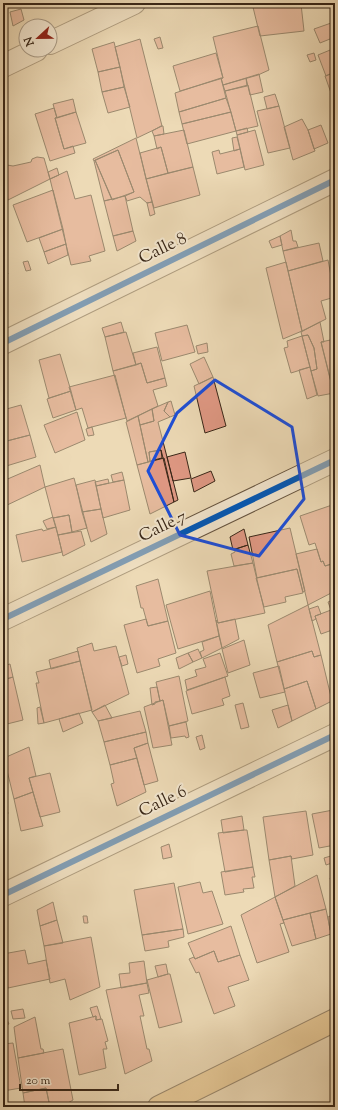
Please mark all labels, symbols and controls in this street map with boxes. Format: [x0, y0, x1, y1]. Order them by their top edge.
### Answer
north arrow [18, 18, 58, 58]
text: N [21, 34, 39, 49]
street label: Calle 8 [135, 227, 191, 271]
street label: Calle 7 [135, 505, 191, 549]
street label: Calle 6 [135, 780, 191, 824]
scale bar [20, 1066, 118, 1092]
text: 20 m [26, 1072, 51, 1090]

